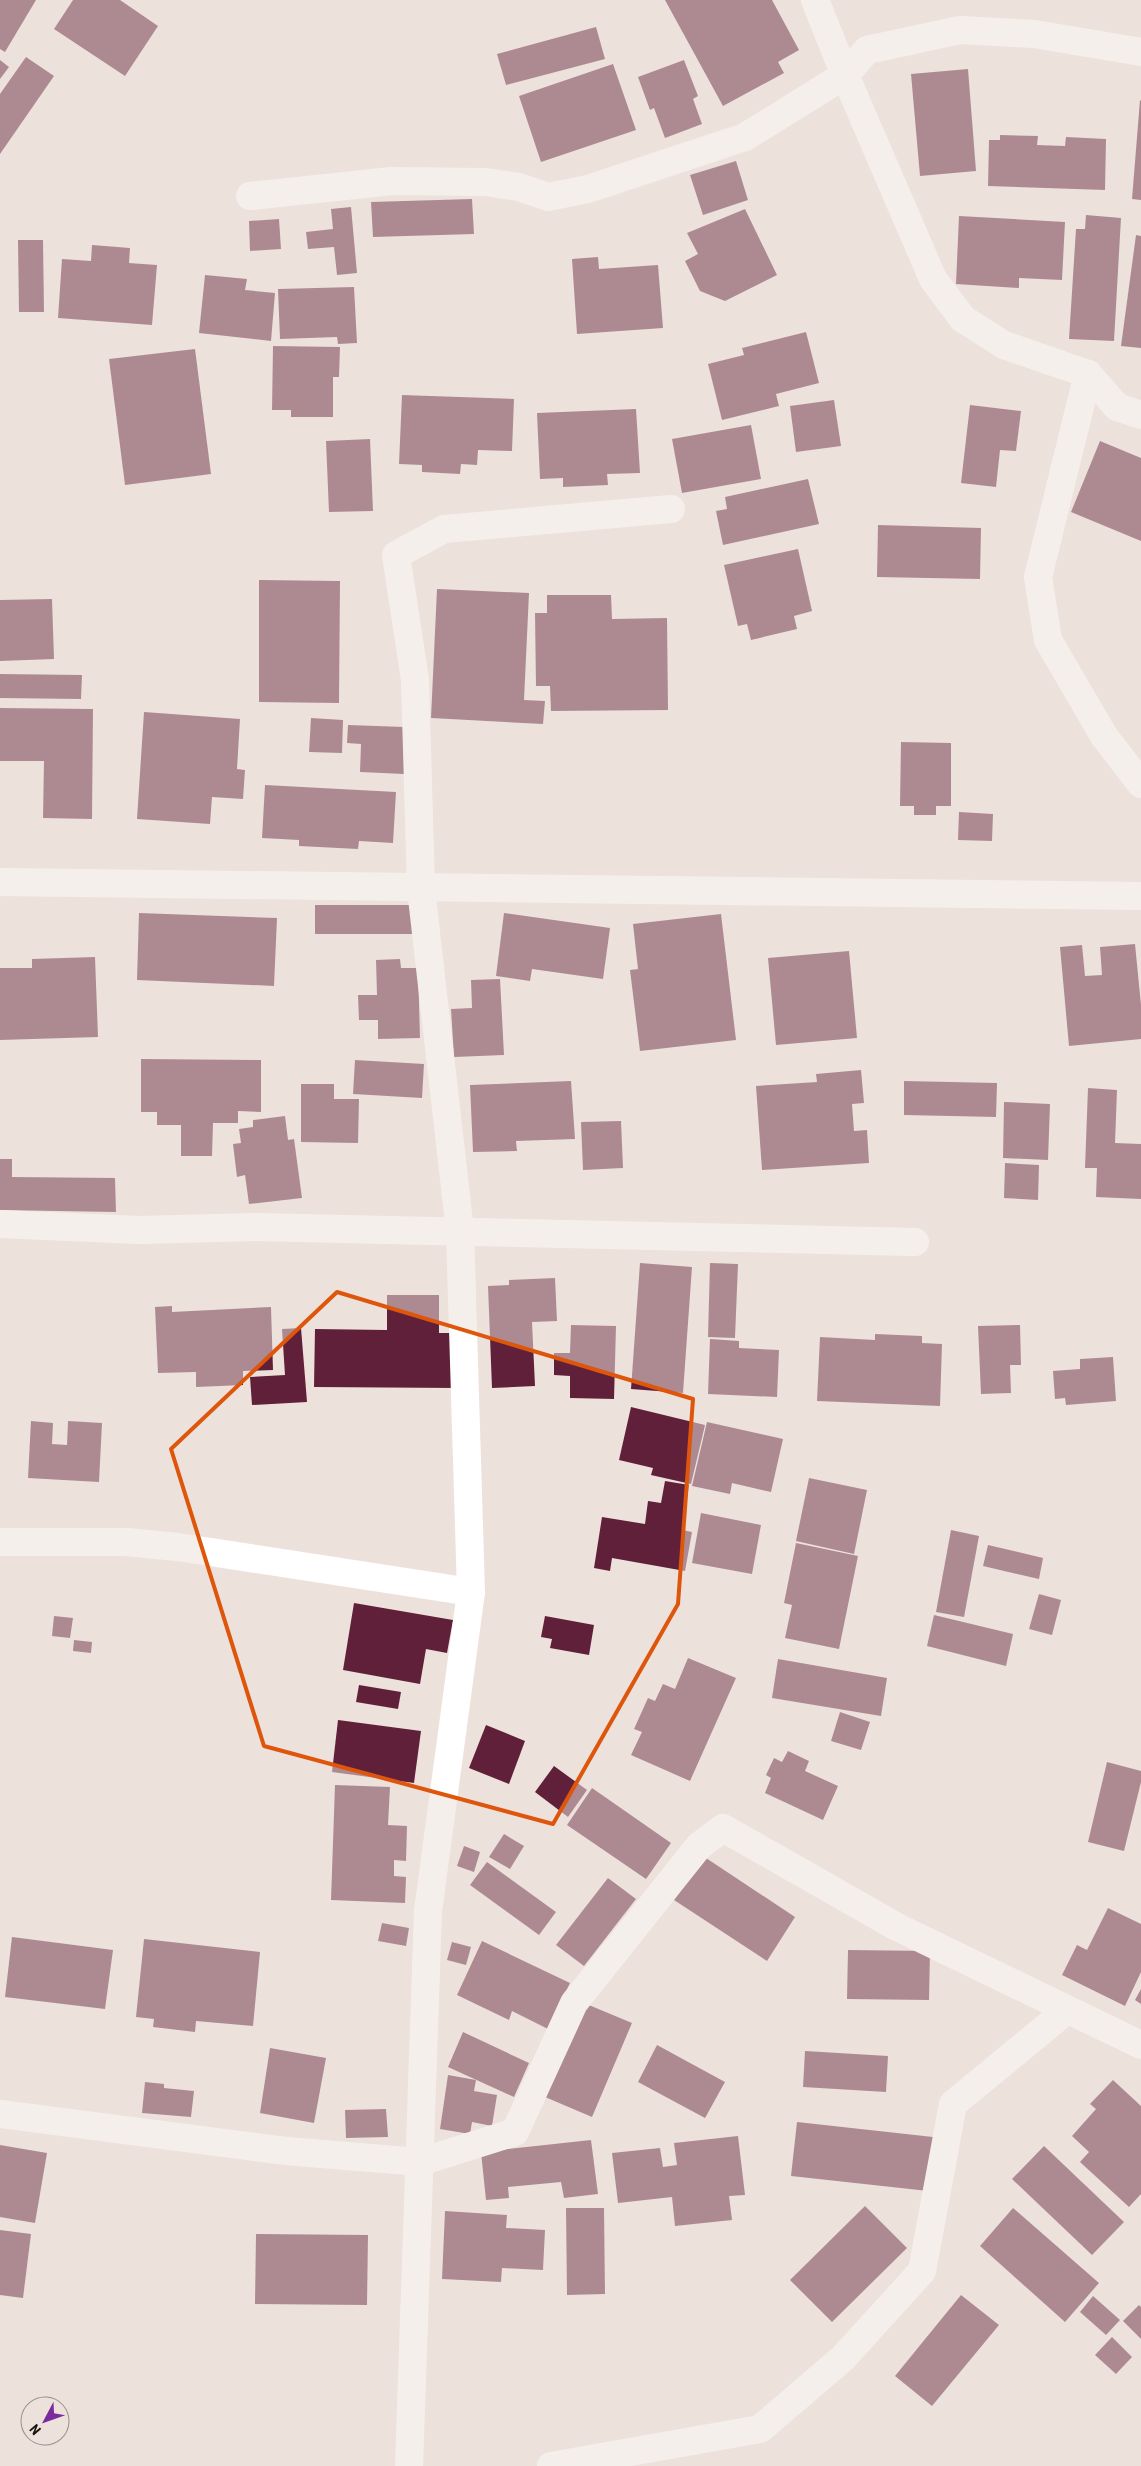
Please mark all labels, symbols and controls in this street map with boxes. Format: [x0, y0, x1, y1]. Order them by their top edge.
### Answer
north arrow [20, 2396, 70, 2446]
text: N [26, 2421, 44, 2438]

